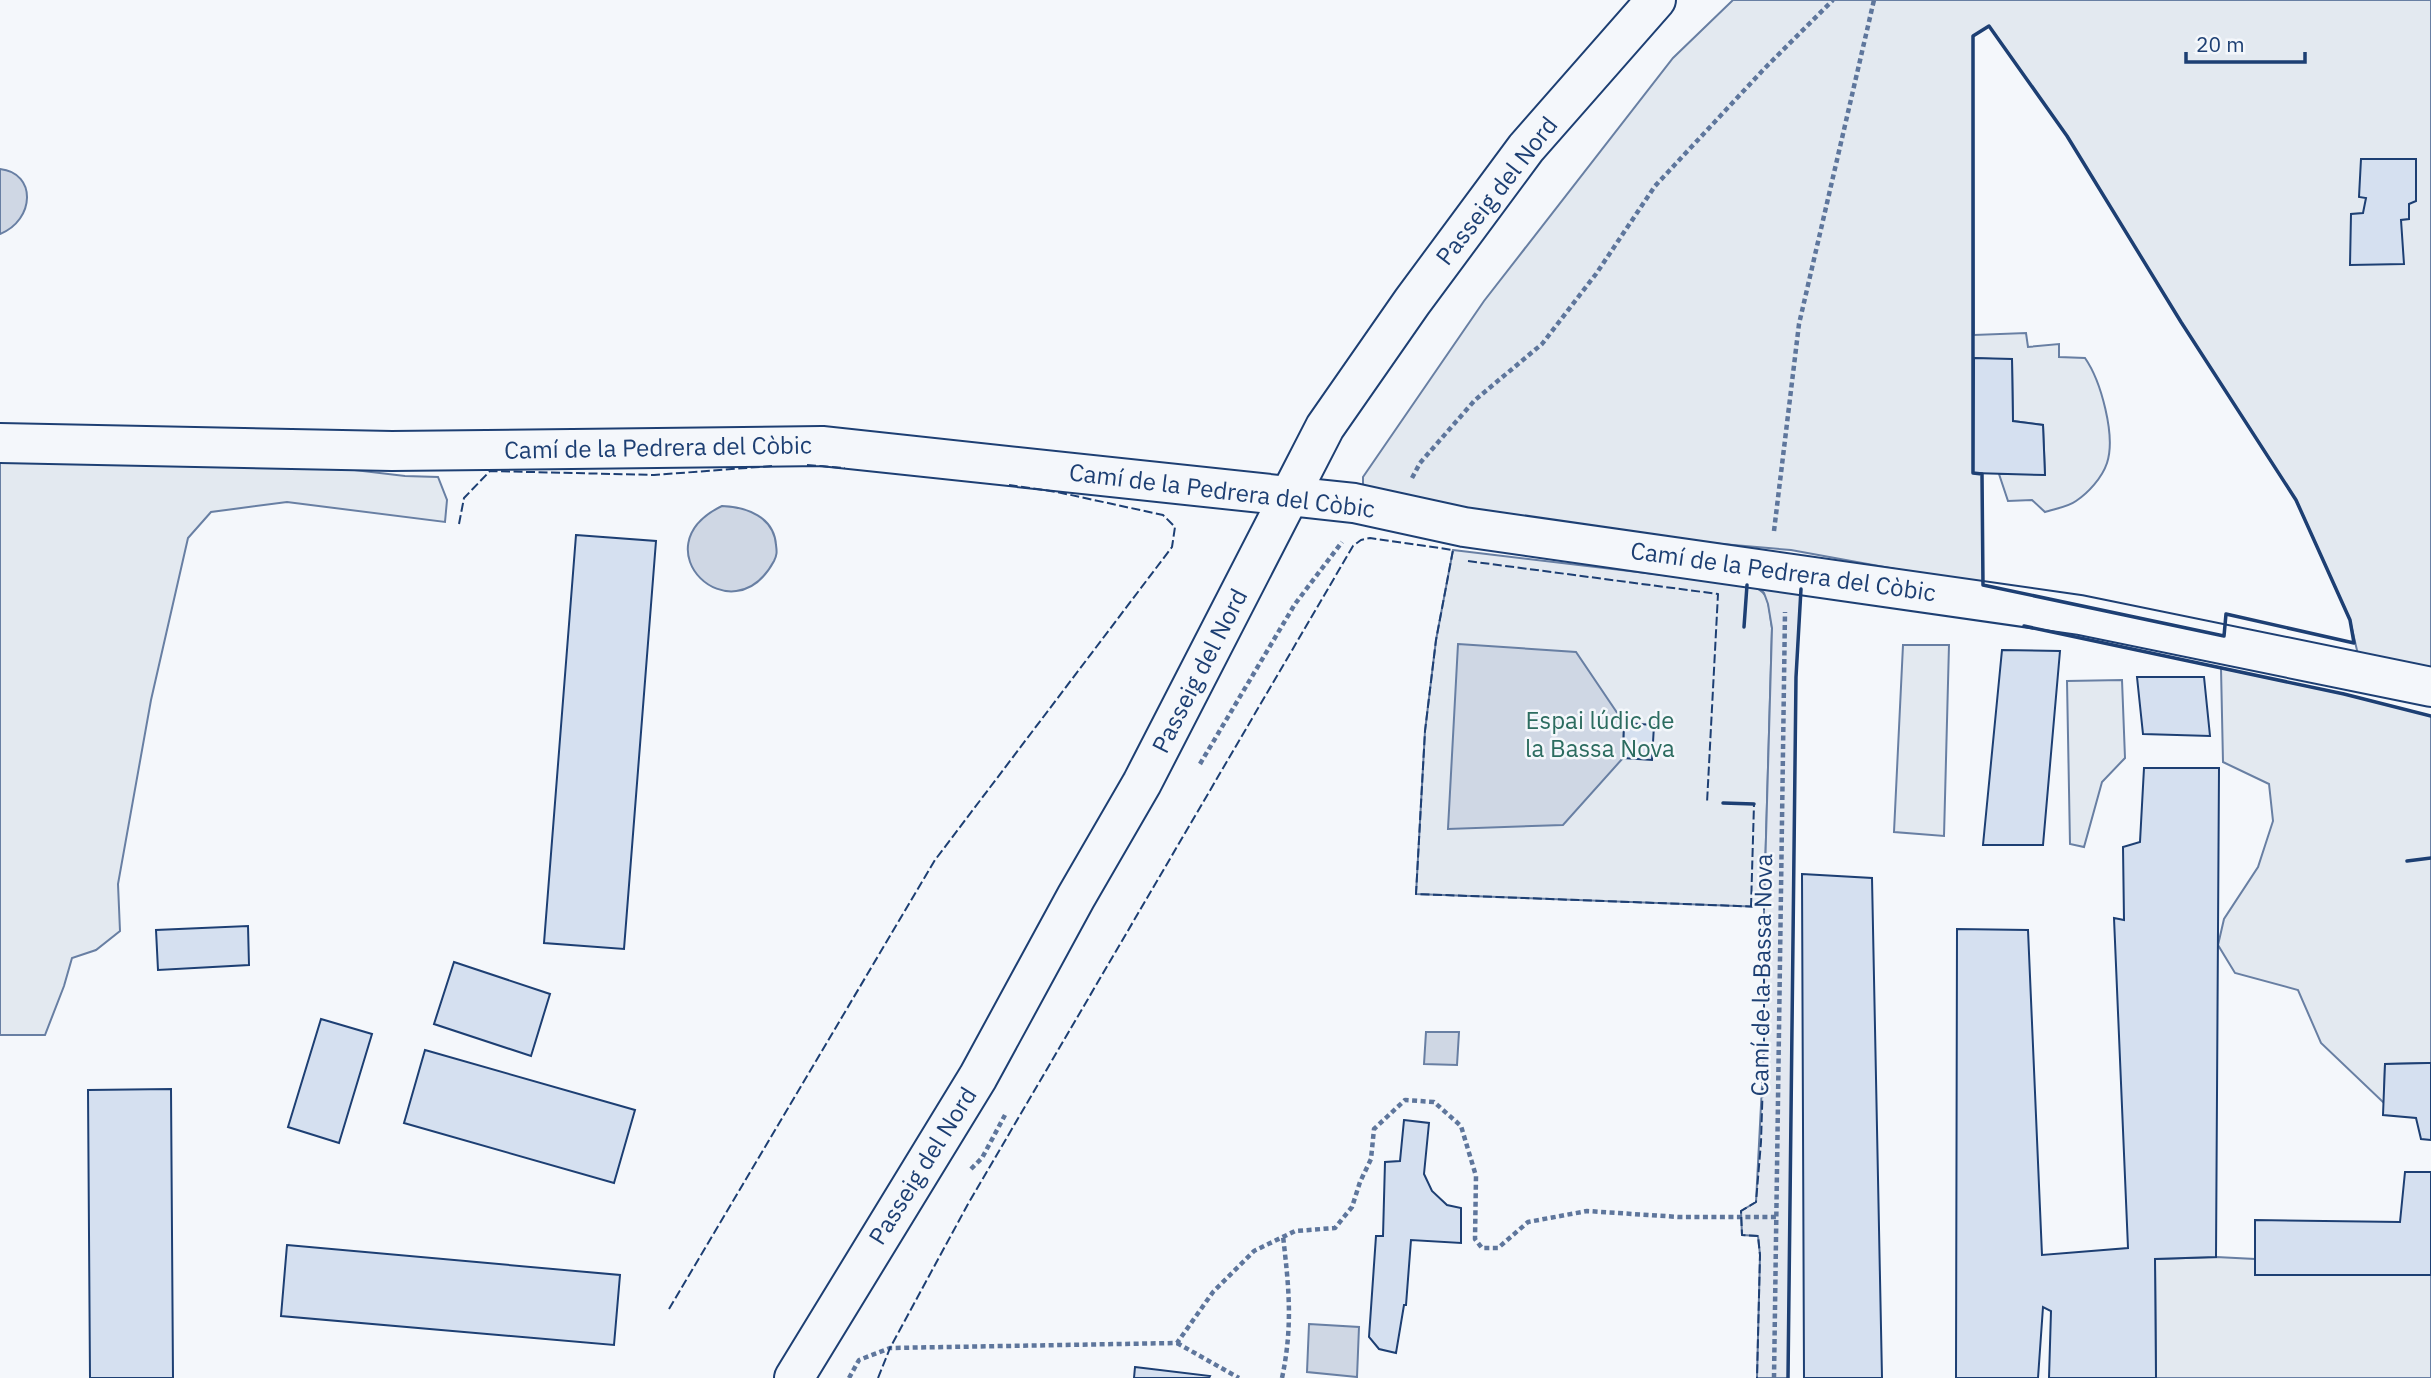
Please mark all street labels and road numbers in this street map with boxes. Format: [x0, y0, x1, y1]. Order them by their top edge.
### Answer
street label: Passeig del Nord [1428, 110, 1564, 271]
street label: Camí de la Pedrera del Còbic [504, 428, 812, 466]
street label: Camí de la Pedrera del Còbic [1067, 455, 1377, 525]
street label: Camí de la Pedrera del Còbic [1628, 534, 1938, 608]
street label: Passeig del Nord [1144, 583, 1254, 758]
street label: Camí de la Bassa Nova [1743, 853, 1779, 1097]
street label: Passeig del Nord [861, 1081, 983, 1250]

